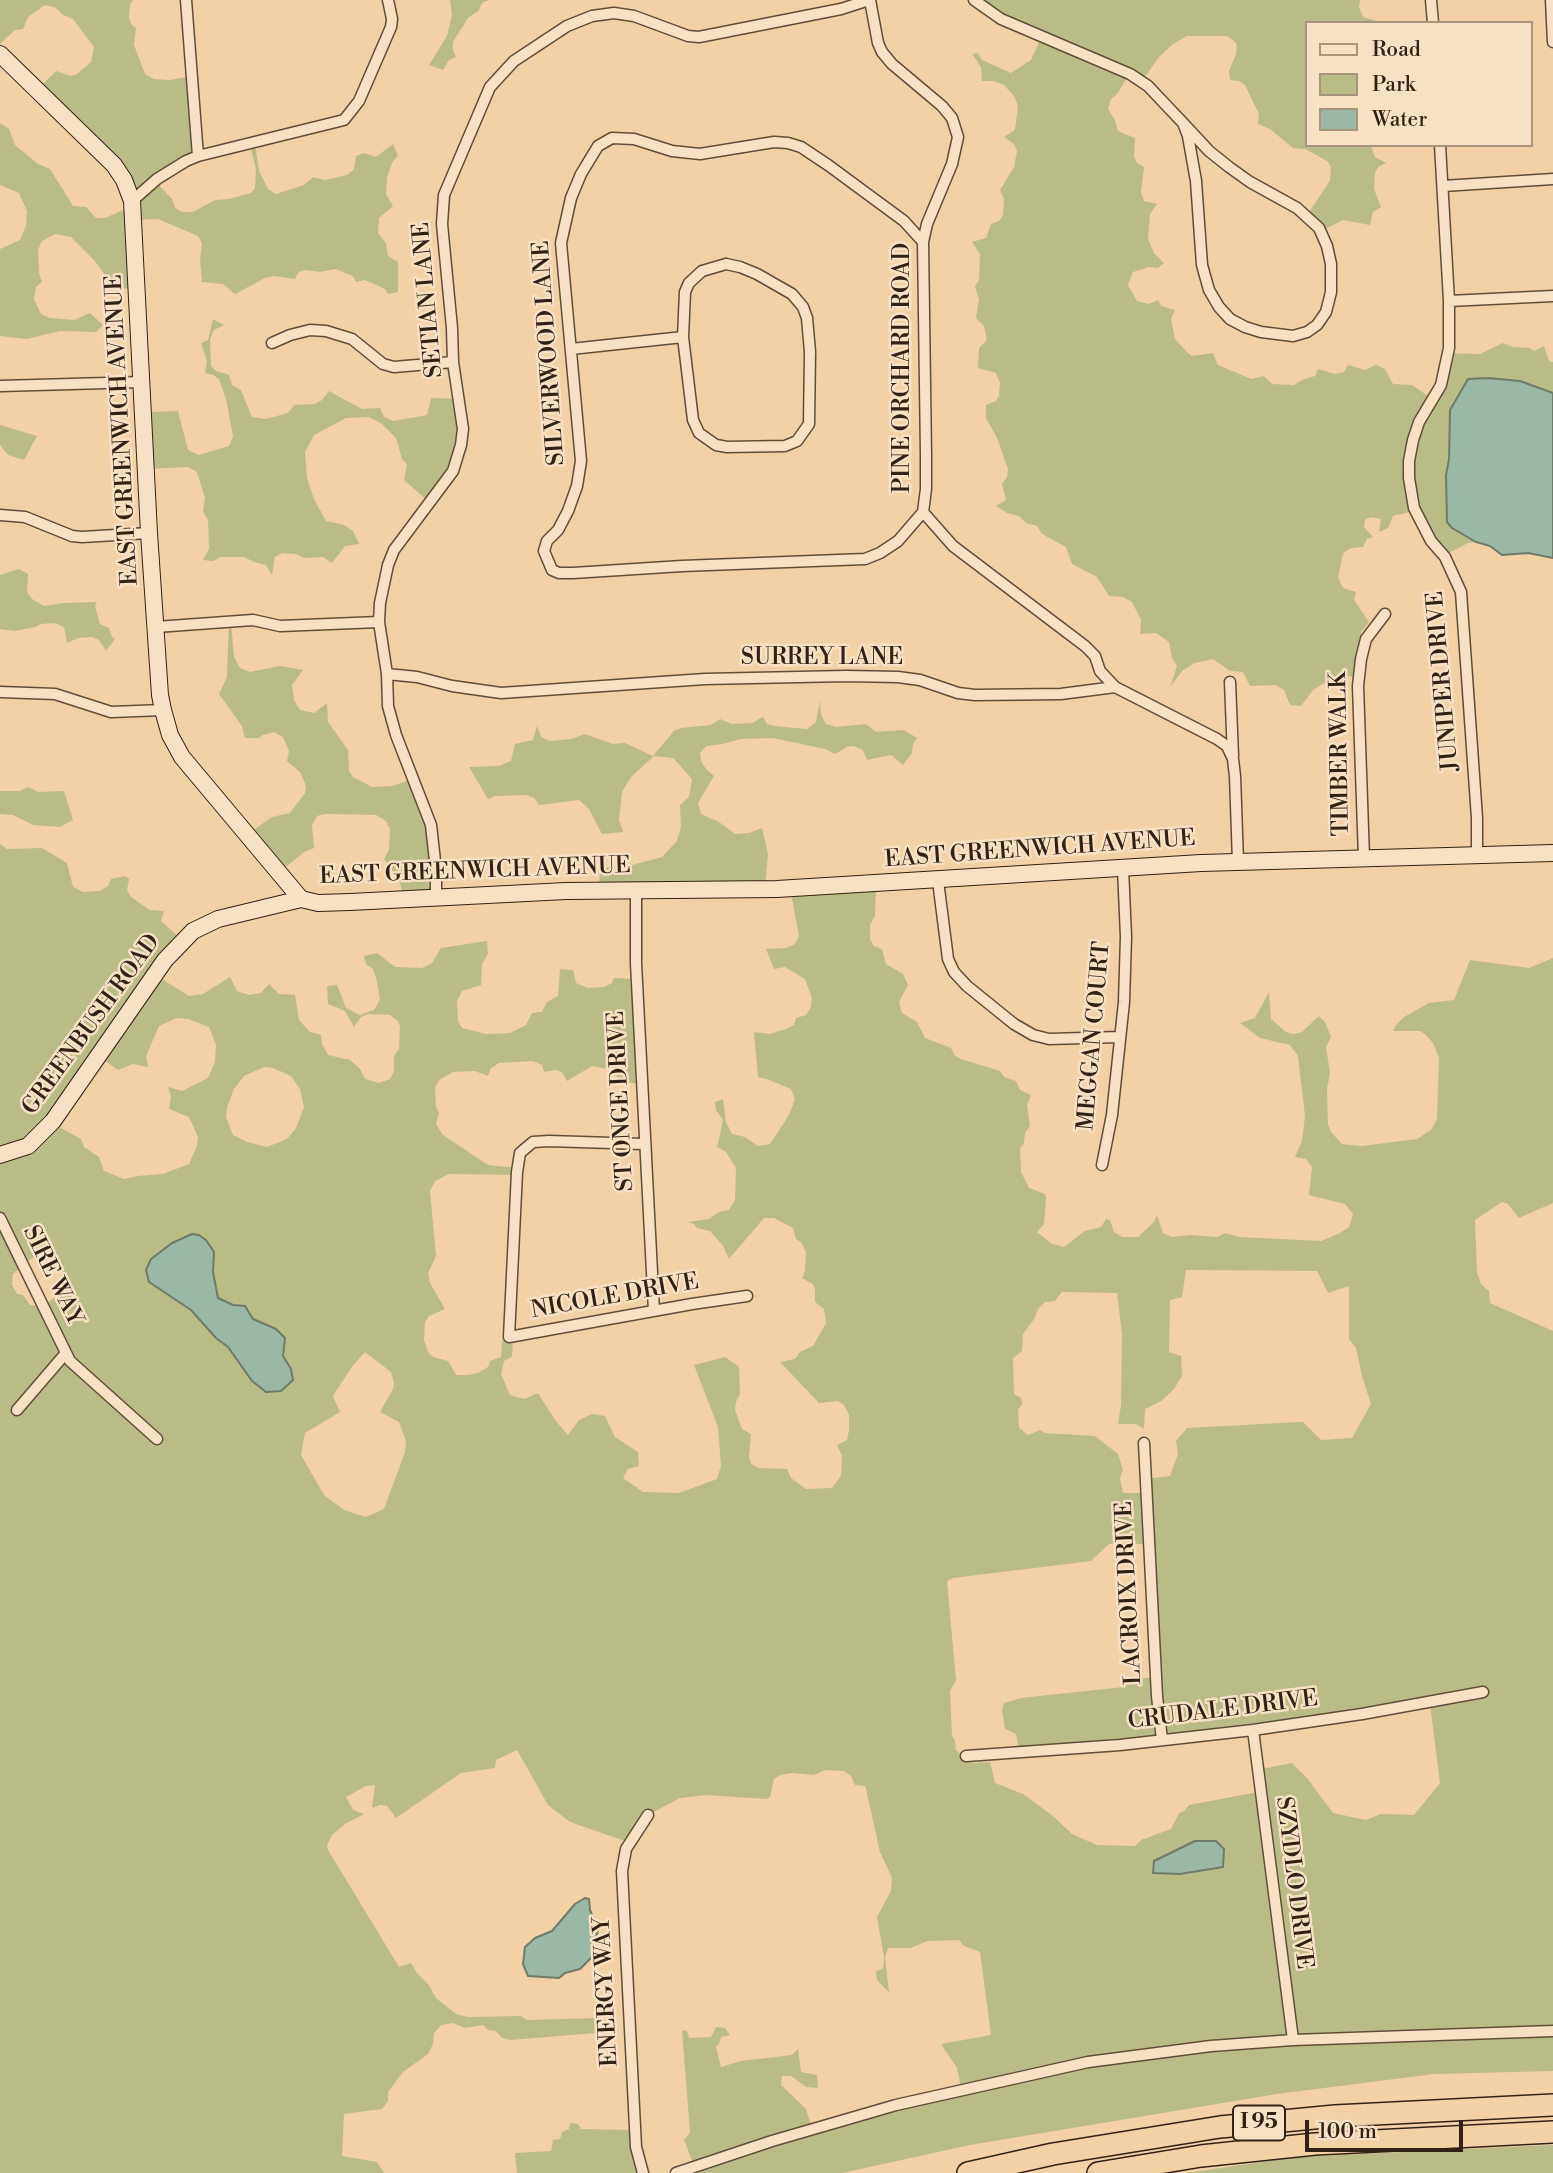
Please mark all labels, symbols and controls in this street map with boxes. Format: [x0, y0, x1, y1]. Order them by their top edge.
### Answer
legend [1304, 21, 1532, 147]
text: Road [1372, 37, 1421, 63]
text: Park [1372, 72, 1416, 98]
text: Water [1372, 107, 1427, 133]
street label: SETIAN LANE [408, 221, 450, 379]
street label: SILVERWOOD LANE [528, 240, 572, 466]
street label: PINE ORCHARD ROAD [889, 243, 917, 493]
street label: EAST GREENWICH AVENUE [101, 274, 145, 586]
street label: JUNIPER DRIVE [1422, 590, 1466, 772]
street label: SURREY LANE [741, 644, 903, 672]
street label: TIMBER WALK [1326, 672, 1356, 836]
street label: EAST GREENWICH AVENUE [884, 825, 1196, 875]
street label: EAST GREENWICH AVENUE [319, 853, 631, 891]
street label: GREENBUSH ROAD [17, 929, 167, 1121]
street label: MEGGAN COURT [1073, 940, 1117, 1132]
street label: ST ONGE DRIVE [603, 1010, 641, 1192]
street label: SIRE WAY [16, 1222, 88, 1330]
street label: NICOLE DRIVE [529, 1269, 701, 1325]
street label: LACROIX DRIVE [1111, 1500, 1149, 1686]
street label: CRUDALE DRIVE [1126, 1686, 1320, 1736]
street label: SZYDLO DRIVE [1269, 1795, 1317, 1971]
street label: ENERGY WAY [589, 1917, 625, 2067]
road number: I 95 [1233, 2106, 1285, 2140]
scale bar [1308, 2106, 1466, 2150]
text: 100 m [1318, 2119, 1377, 2145]

